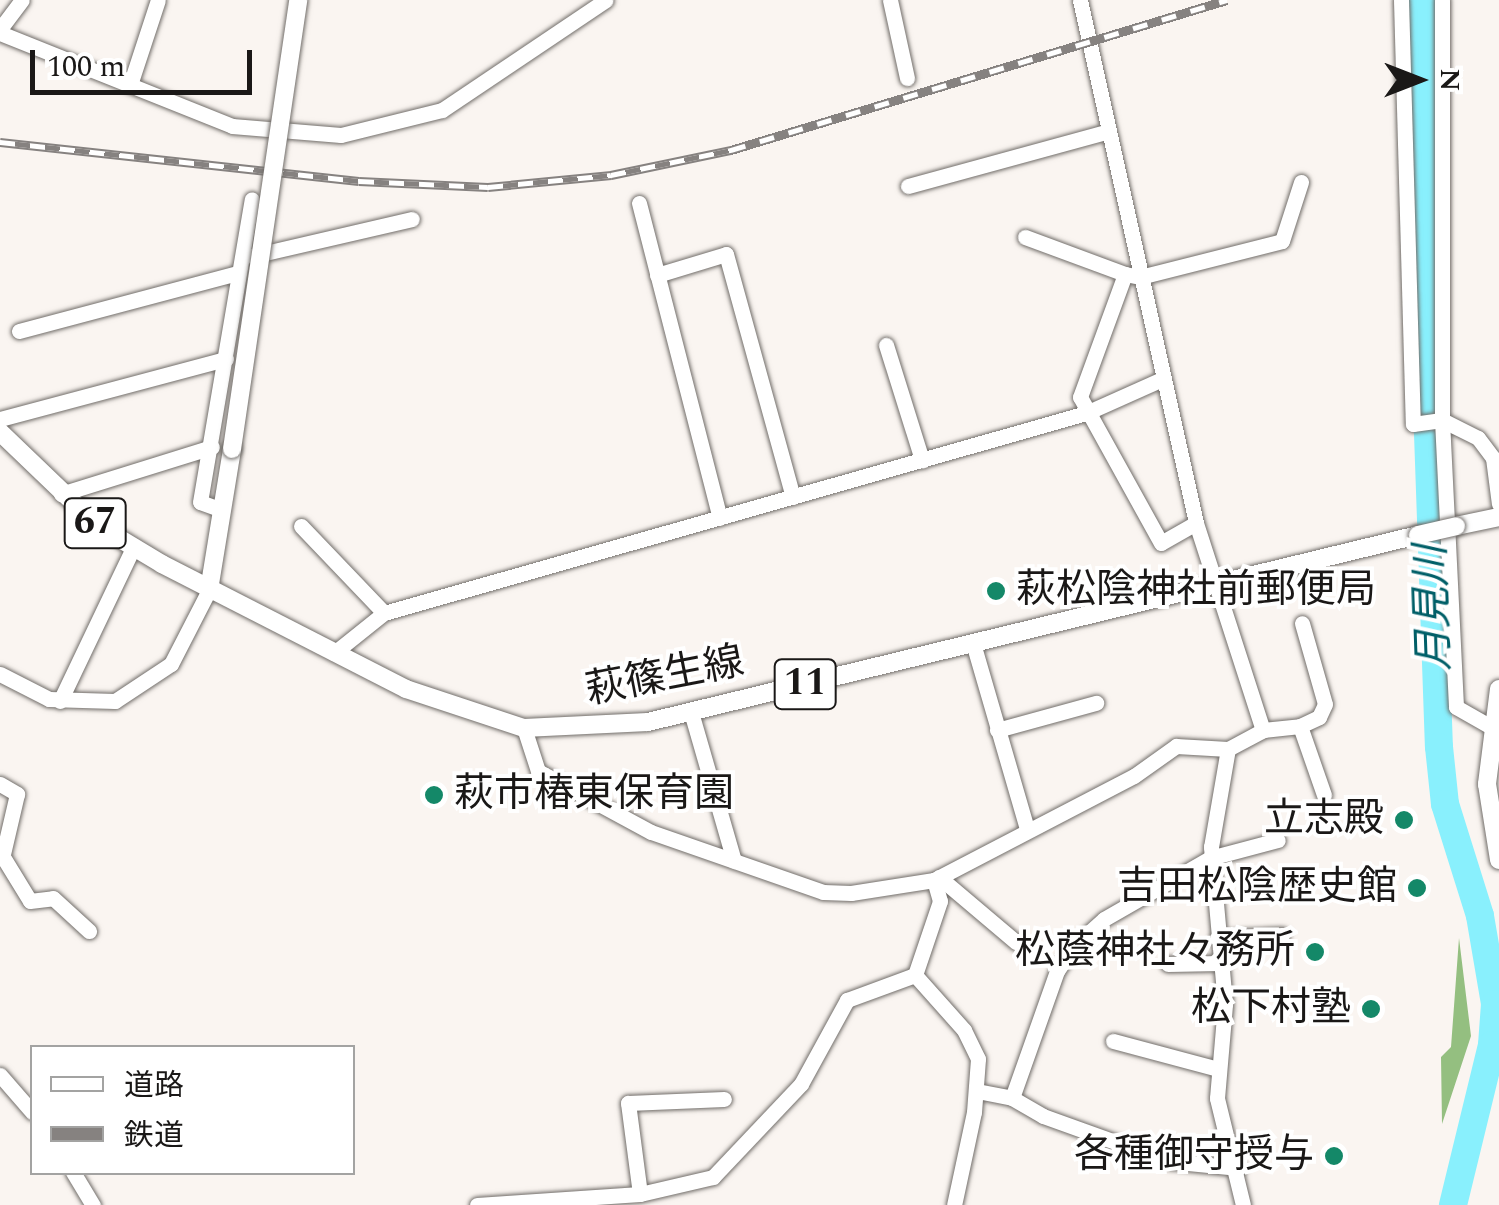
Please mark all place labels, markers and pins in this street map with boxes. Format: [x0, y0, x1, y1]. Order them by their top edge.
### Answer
place label: 萩松陰神社前郵便局 [1016, 567, 1376, 615]
marker: 萩松陰神社前郵便局 [985, 580, 1007, 602]
place label: 萩市椿東保育園 [454, 771, 734, 819]
marker: 萩市椿東保育園 [423, 784, 445, 806]
place label: 立志殿 [1264, 796, 1384, 844]
marker: 立志殿 [1393, 809, 1415, 831]
place label: 吉田松陰歴史館 [1117, 864, 1397, 912]
marker: 吉田松陰歴史館 [1406, 877, 1428, 899]
place label: 松蔭神社々務所 [1015, 928, 1295, 976]
marker: 松蔭神社々務所 [1304, 941, 1326, 963]
place label: 松下村塾 [1191, 985, 1351, 1033]
marker: 松下村塾 [1360, 998, 1382, 1020]
place label: 各種御守授与 [1074, 1132, 1314, 1180]
marker: 各種御守授与 [1323, 1145, 1345, 1167]

